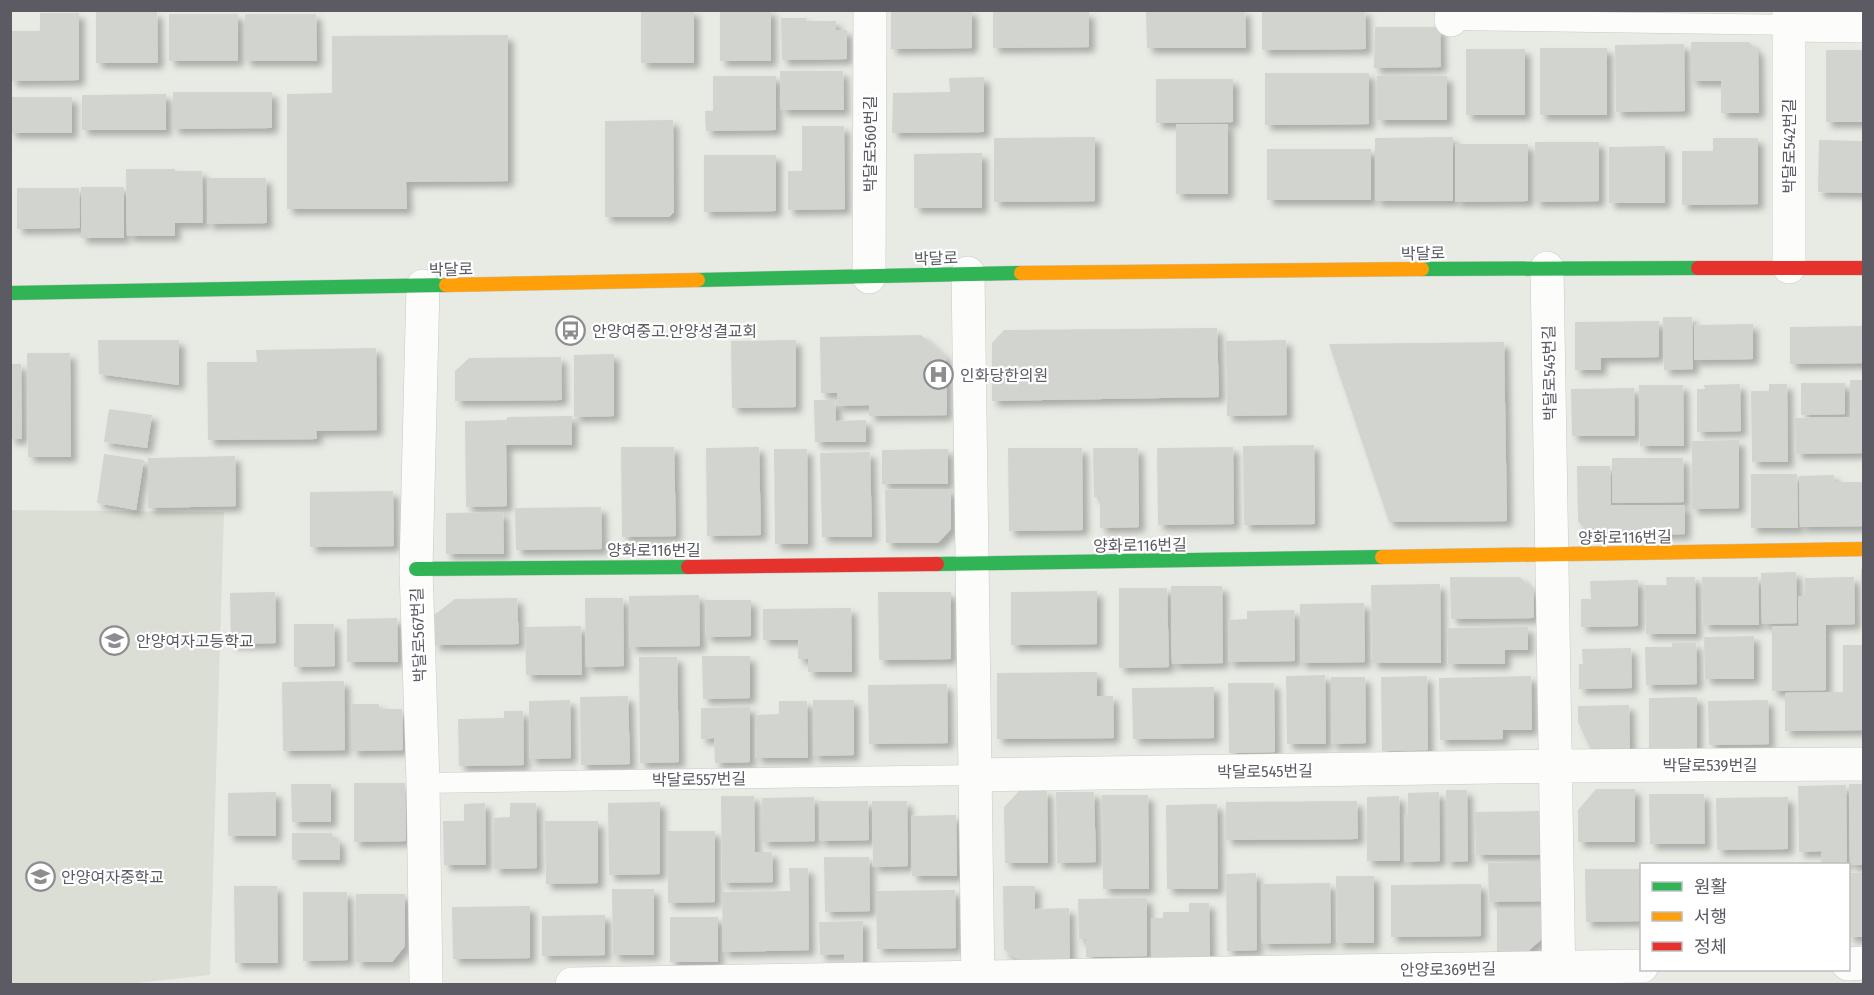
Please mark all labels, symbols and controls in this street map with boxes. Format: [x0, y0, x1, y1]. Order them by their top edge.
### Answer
street label: 박달로560번길 [861, 95, 880, 193]
street label: 박달로542번길 [1780, 98, 1799, 194]
street label: 박달로 [1401, 244, 1446, 263]
street label: 박달로 [914, 248, 959, 269]
street label: 박달로 [429, 260, 474, 279]
bus stop icon: 안양여중고.안양성결교회 [555, 315, 587, 347]
place label: 안양여중고.안양성결교회 [592, 322, 757, 341]
street label: 박달로545번길 [1539, 325, 1560, 421]
hospital icon: 인화당한의원 [923, 359, 955, 391]
place label: 인화당한의원 [960, 366, 1048, 385]
street label: 양화로116번길 [1578, 527, 1672, 548]
street label: 양화로116번길 [1093, 535, 1187, 556]
street label: 양화로116번길 [607, 541, 701, 560]
street label: 박달로567번길 [407, 587, 430, 683]
school or university icon: 안양여자고등학교 [99, 625, 131, 657]
place label: 안양여자고등학교 [136, 632, 254, 651]
street label: 박달로539번길 [1662, 756, 1758, 775]
street label: 박달로545번길 [1217, 761, 1313, 782]
street label: 박달로557번길 [652, 769, 746, 790]
school or university icon: 안양여자중학교 [24, 861, 56, 893]
legend [1640, 863, 1850, 971]
place label: 안양여자중학교 [61, 868, 164, 887]
text: 원활 [1694, 876, 1727, 898]
text: 서행 [1694, 906, 1727, 928]
text: 정체 [1694, 936, 1727, 958]
street label: 안양로369번길 [1400, 959, 1496, 980]

